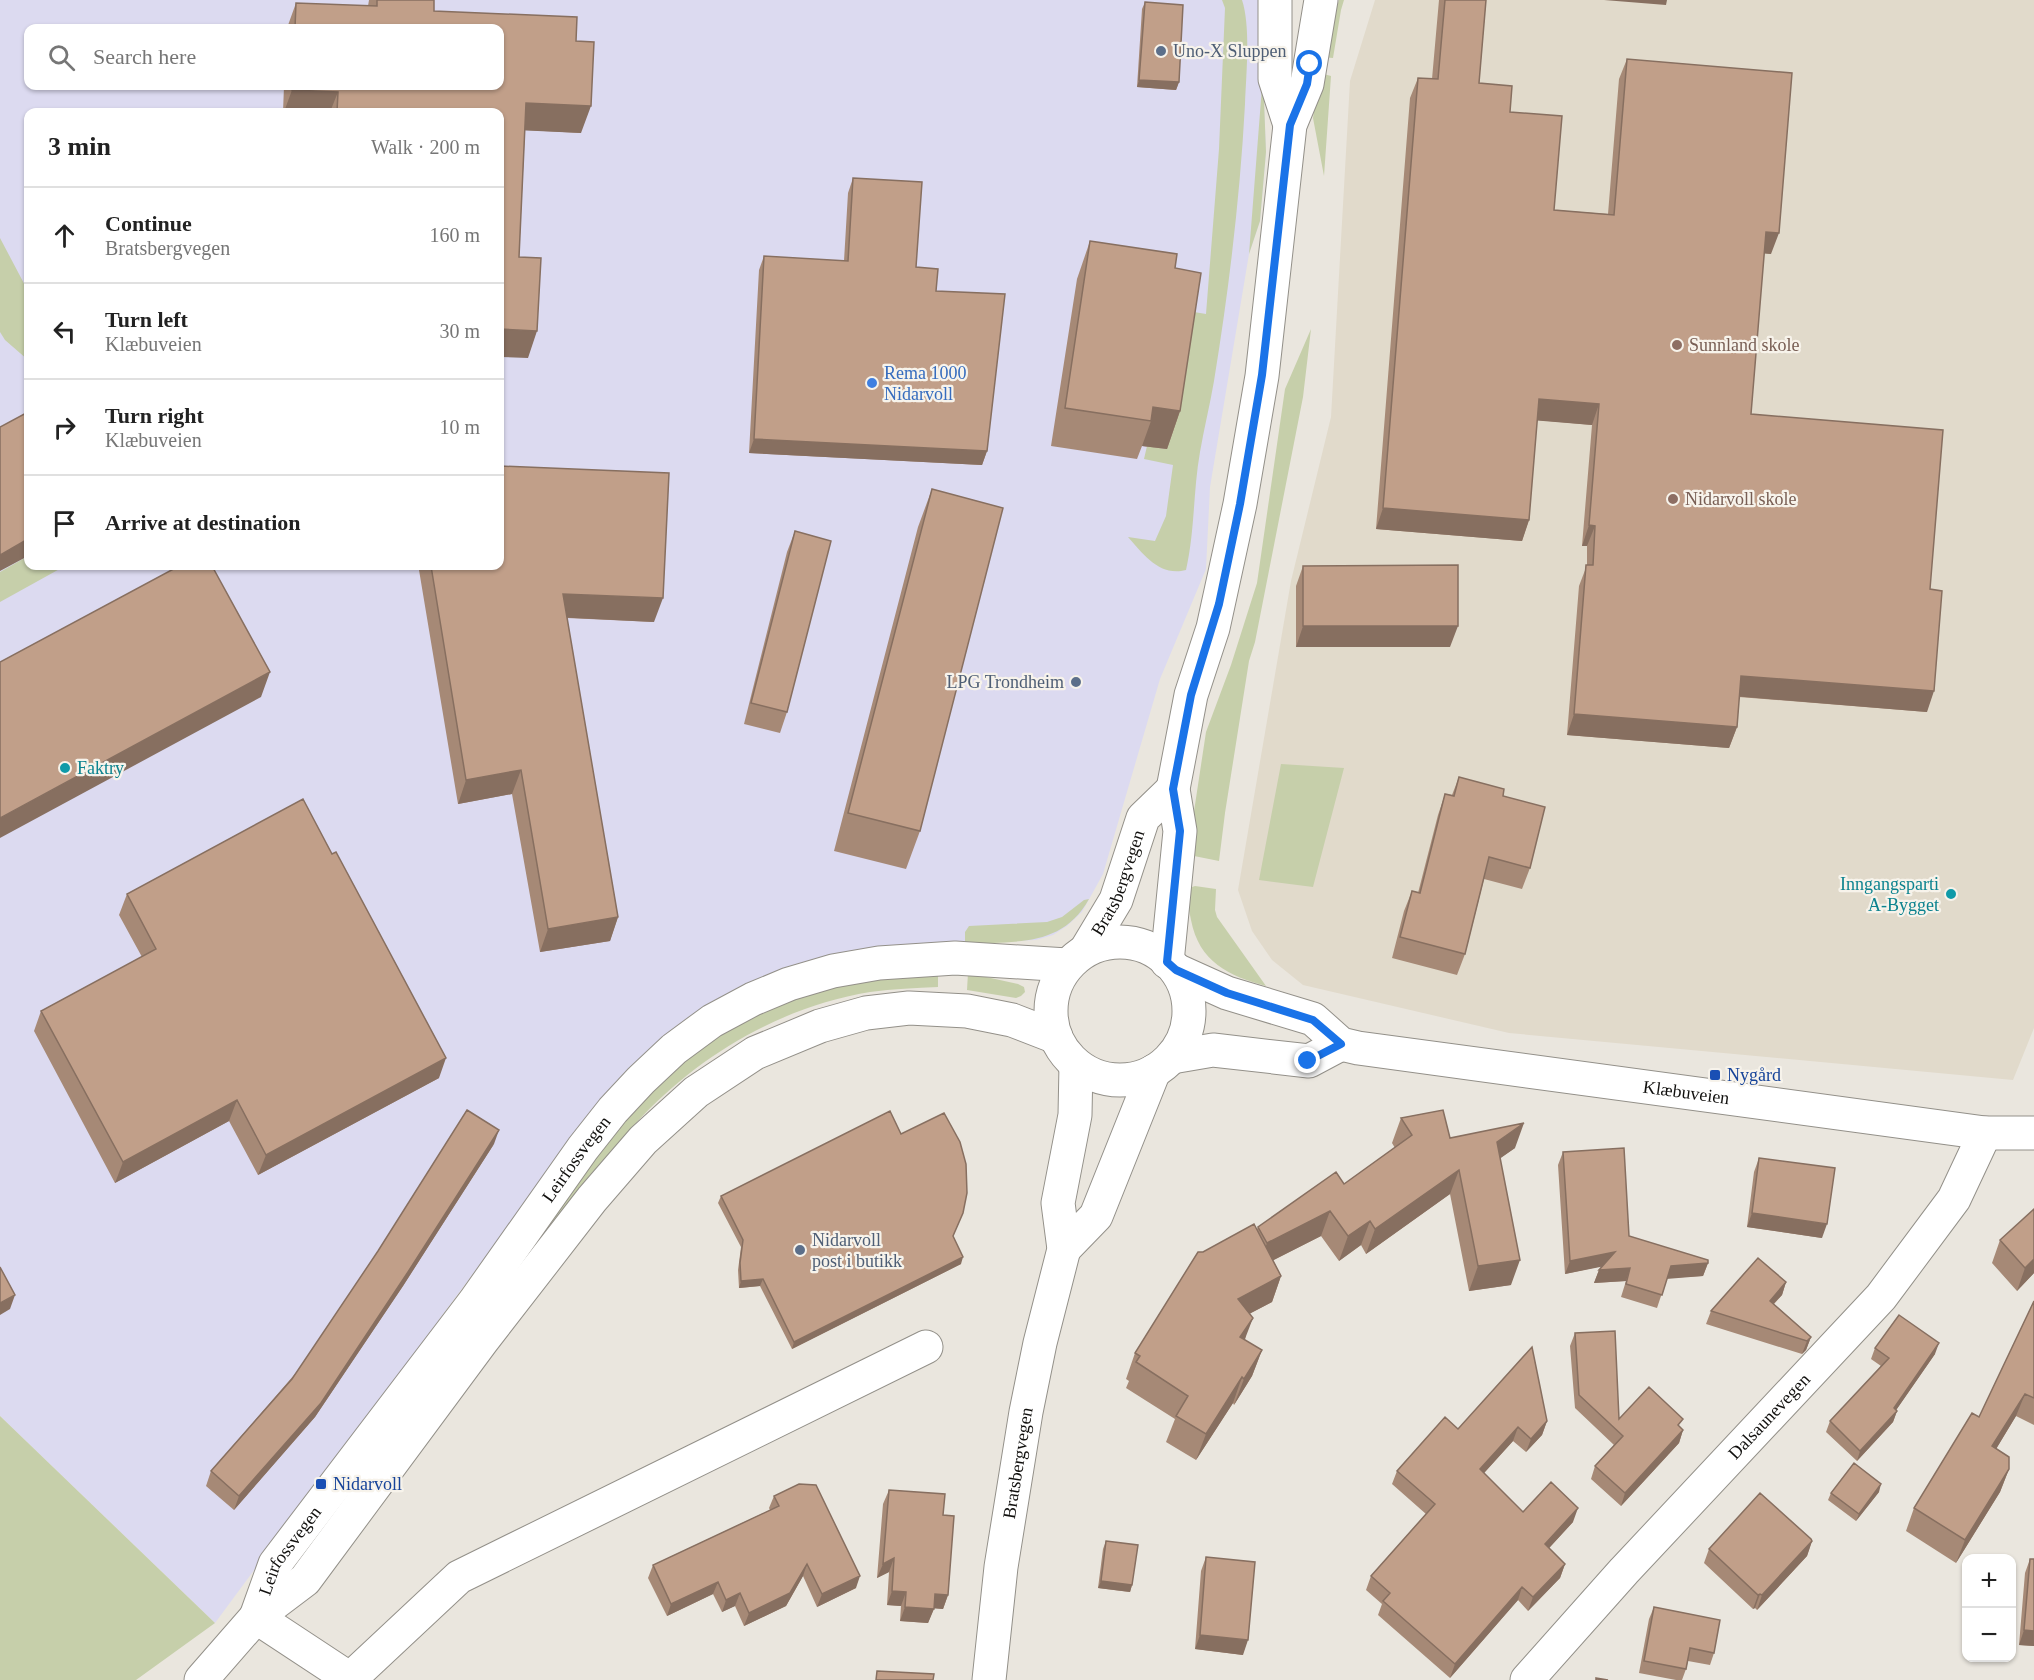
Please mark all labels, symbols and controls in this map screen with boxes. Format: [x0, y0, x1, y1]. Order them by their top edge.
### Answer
search box [24, 24, 504, 90]
icon: search [45, 41, 78, 74]
place label: Uno-X Sluppen [1173, 41, 1287, 61]
text: Search here [93, 44, 196, 69]
marker: Uno-X Sluppen [1154, 44, 1168, 58]
route start [1296, 50, 1322, 76]
text: 3 min [48, 132, 111, 161]
text: Walk · 200 m [371, 136, 480, 158]
text: Continue [105, 211, 192, 236]
icon: ahead [48, 219, 81, 252]
text: 160 m [429, 224, 480, 246]
text: Bratsbergvegen [105, 237, 230, 259]
text: Turn left [105, 307, 188, 332]
icon: left [48, 315, 81, 348]
text: 30 m [439, 320, 480, 342]
text: Klæbuveien [105, 333, 202, 355]
place label: Sunnland skole [1689, 335, 1800, 355]
marker: Sunnland skole [1670, 338, 1684, 352]
place label: Rema 1000 Nidarvoll [884, 363, 967, 404]
marker: Rema 1000 Nidarvoll [865, 376, 879, 390]
text: Turn right [105, 403, 204, 428]
icon: right [48, 411, 81, 444]
text: 10 m [439, 416, 480, 438]
text: Klæbuveien [105, 429, 202, 451]
place label: Nidarvoll skole [1685, 489, 1796, 509]
marker: Nidarvoll skole [1666, 492, 1680, 506]
icon: arrive [48, 507, 81, 540]
text: Arrive at destination [105, 510, 301, 535]
place label: LPG Trondheim [946, 672, 1064, 692]
marker: LPG Trondheim [1069, 675, 1083, 689]
place label: Faktry [77, 758, 124, 778]
marker: Faktry [58, 761, 72, 775]
street label: Bratsbergvegen [1087, 827, 1148, 939]
place label: Inngangsparti A-Bygget [1840, 874, 1939, 915]
marker: Inngangsparti A-Bygget [1944, 887, 1958, 901]
route end [1294, 1047, 1320, 1073]
place label: Nygård [1727, 1065, 1781, 1085]
marker: Nygård [1708, 1068, 1722, 1082]
street label: Klæbuveien [1642, 1077, 1731, 1108]
street label: Leirfossvegen [538, 1112, 614, 1206]
place label: Nidarvoll post i butikk [812, 1230, 902, 1271]
marker: Nidarvoll post i butikk [793, 1243, 807, 1257]
street label: Dalsaunevegen [1724, 1369, 1814, 1463]
street label: Bratsbergvegen [999, 1405, 1037, 1520]
place label: Nidarvoll [333, 1474, 402, 1494]
marker: Nidarvoll [314, 1477, 328, 1491]
street label: Leirfossvegen [255, 1502, 325, 1598]
map controls [1962, 1554, 2016, 1662]
button: + [1962, 1554, 2016, 1608]
button: − [1962, 1608, 2016, 1662]

